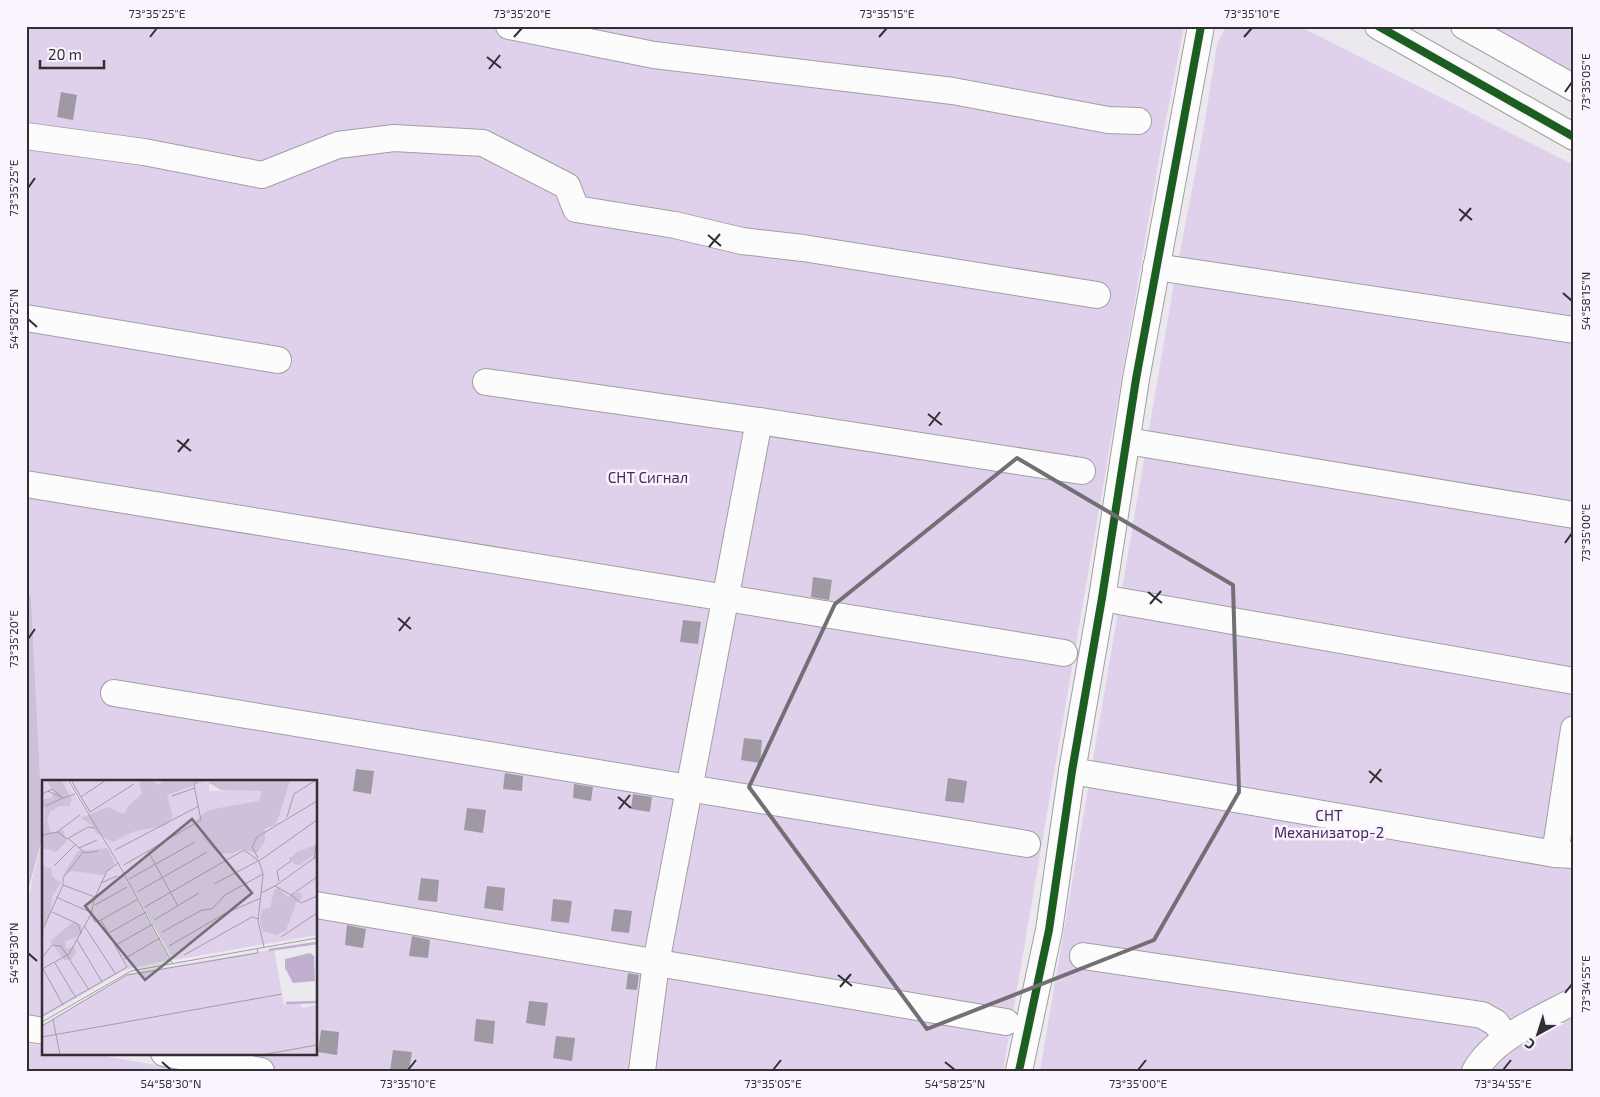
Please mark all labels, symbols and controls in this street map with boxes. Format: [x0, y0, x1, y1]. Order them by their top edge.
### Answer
text: 73°35'25"E [129, 6, 186, 20]
text: 73°35'20"E [493, 6, 551, 20]
text: 73°35'15"E [860, 6, 915, 20]
text: 73°35'10"E [1224, 6, 1280, 20]
scale bar [40, 38, 104, 70]
text: 20 m [48, 45, 82, 63]
text: 73°35'05"E [1578, 53, 1592, 111]
text: 73°35'25"E [6, 159, 20, 216]
text: 54°58'15"N [1578, 272, 1592, 330]
text: 54°58'25"N [6, 289, 20, 349]
park label: СНТ Сигнал [608, 468, 688, 486]
text: 73°35'00"E [1578, 504, 1592, 562]
text: 73°35'20"E [6, 610, 20, 668]
inset map [42, 780, 318, 1054]
park label: СНТ Механизатор-2 [1274, 806, 1384, 841]
text: 54°58'30"N [6, 923, 20, 984]
text: 73°34'55"E [1578, 955, 1592, 1013]
north arrow [1512, 1010, 1562, 1060]
text: С [1521, 1035, 1538, 1054]
text: 54°58'30"N [141, 1076, 202, 1090]
text: 73°35'10"E [380, 1076, 436, 1090]
text: 73°35'05"E [744, 1076, 802, 1090]
text: 54°58'25"N [925, 1076, 985, 1090]
text: 73°35'00"E [1109, 1076, 1167, 1090]
text: 73°34'55"E [1474, 1076, 1532, 1090]

